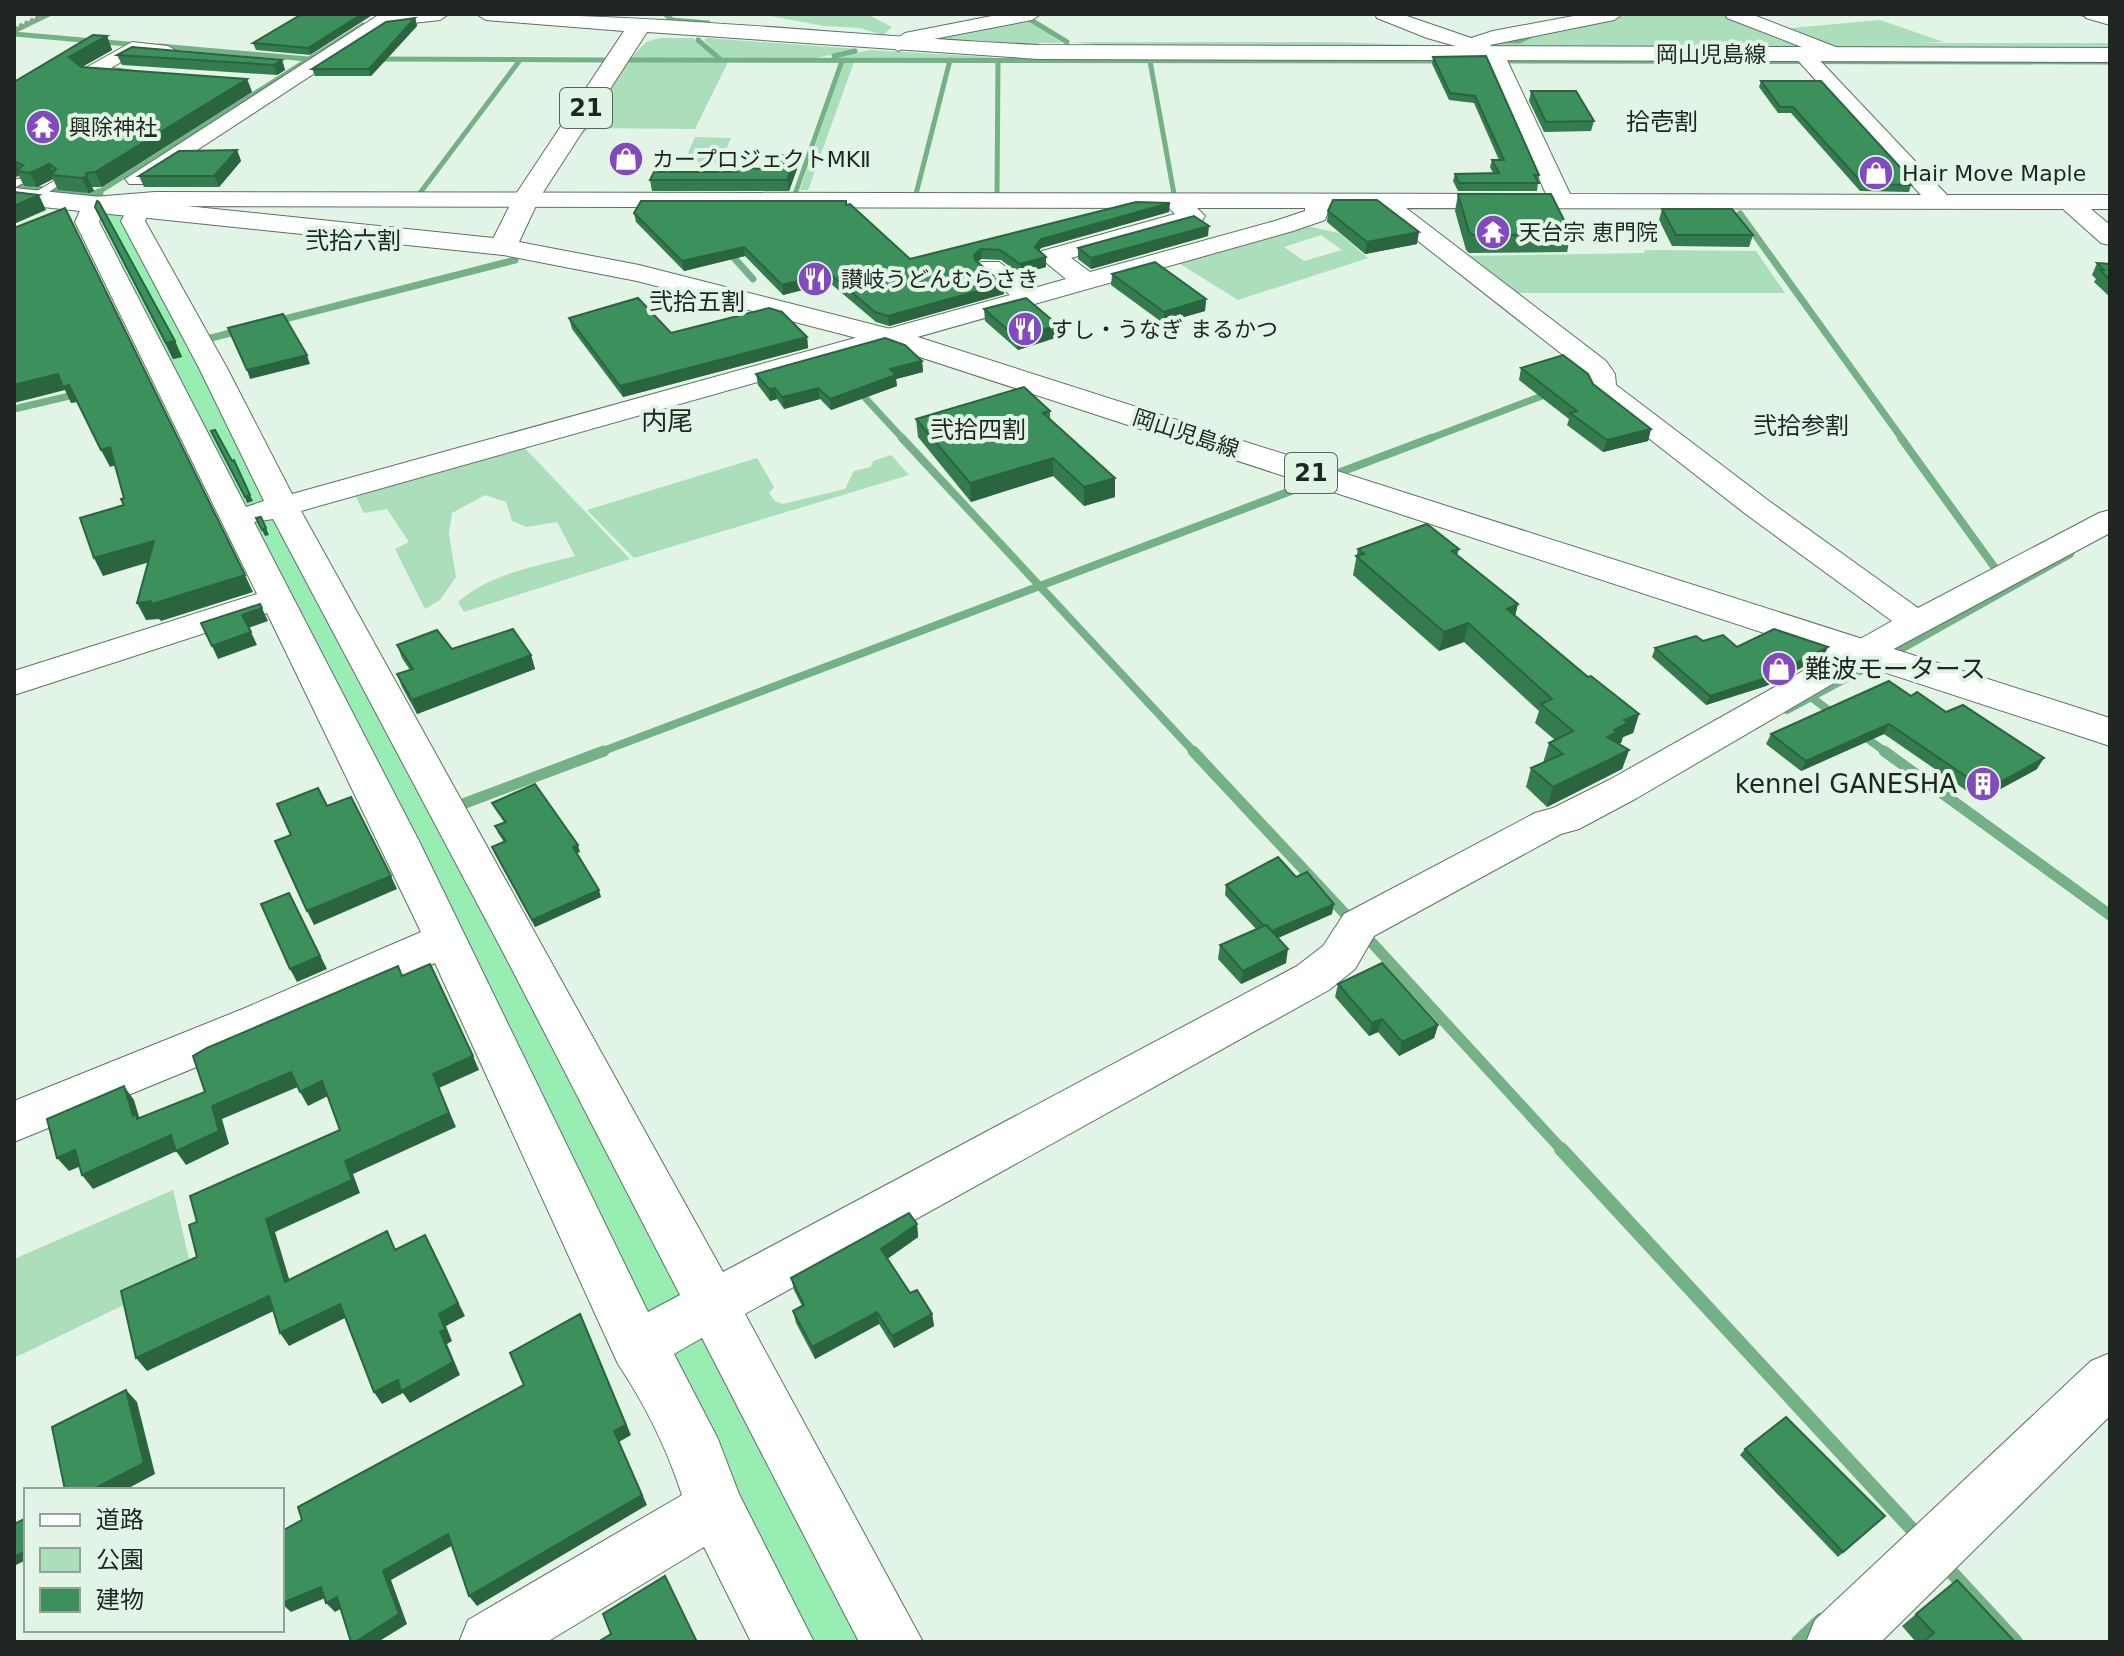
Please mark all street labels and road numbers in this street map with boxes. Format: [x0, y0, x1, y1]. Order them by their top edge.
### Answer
street label: 岡山児島線 [1656, 42, 1766, 67]
road number: 21 [560, 88, 612, 128]
street label: 岡山児島線 [1130, 405, 1242, 462]
road number: 21 [1285, 453, 1337, 493]

